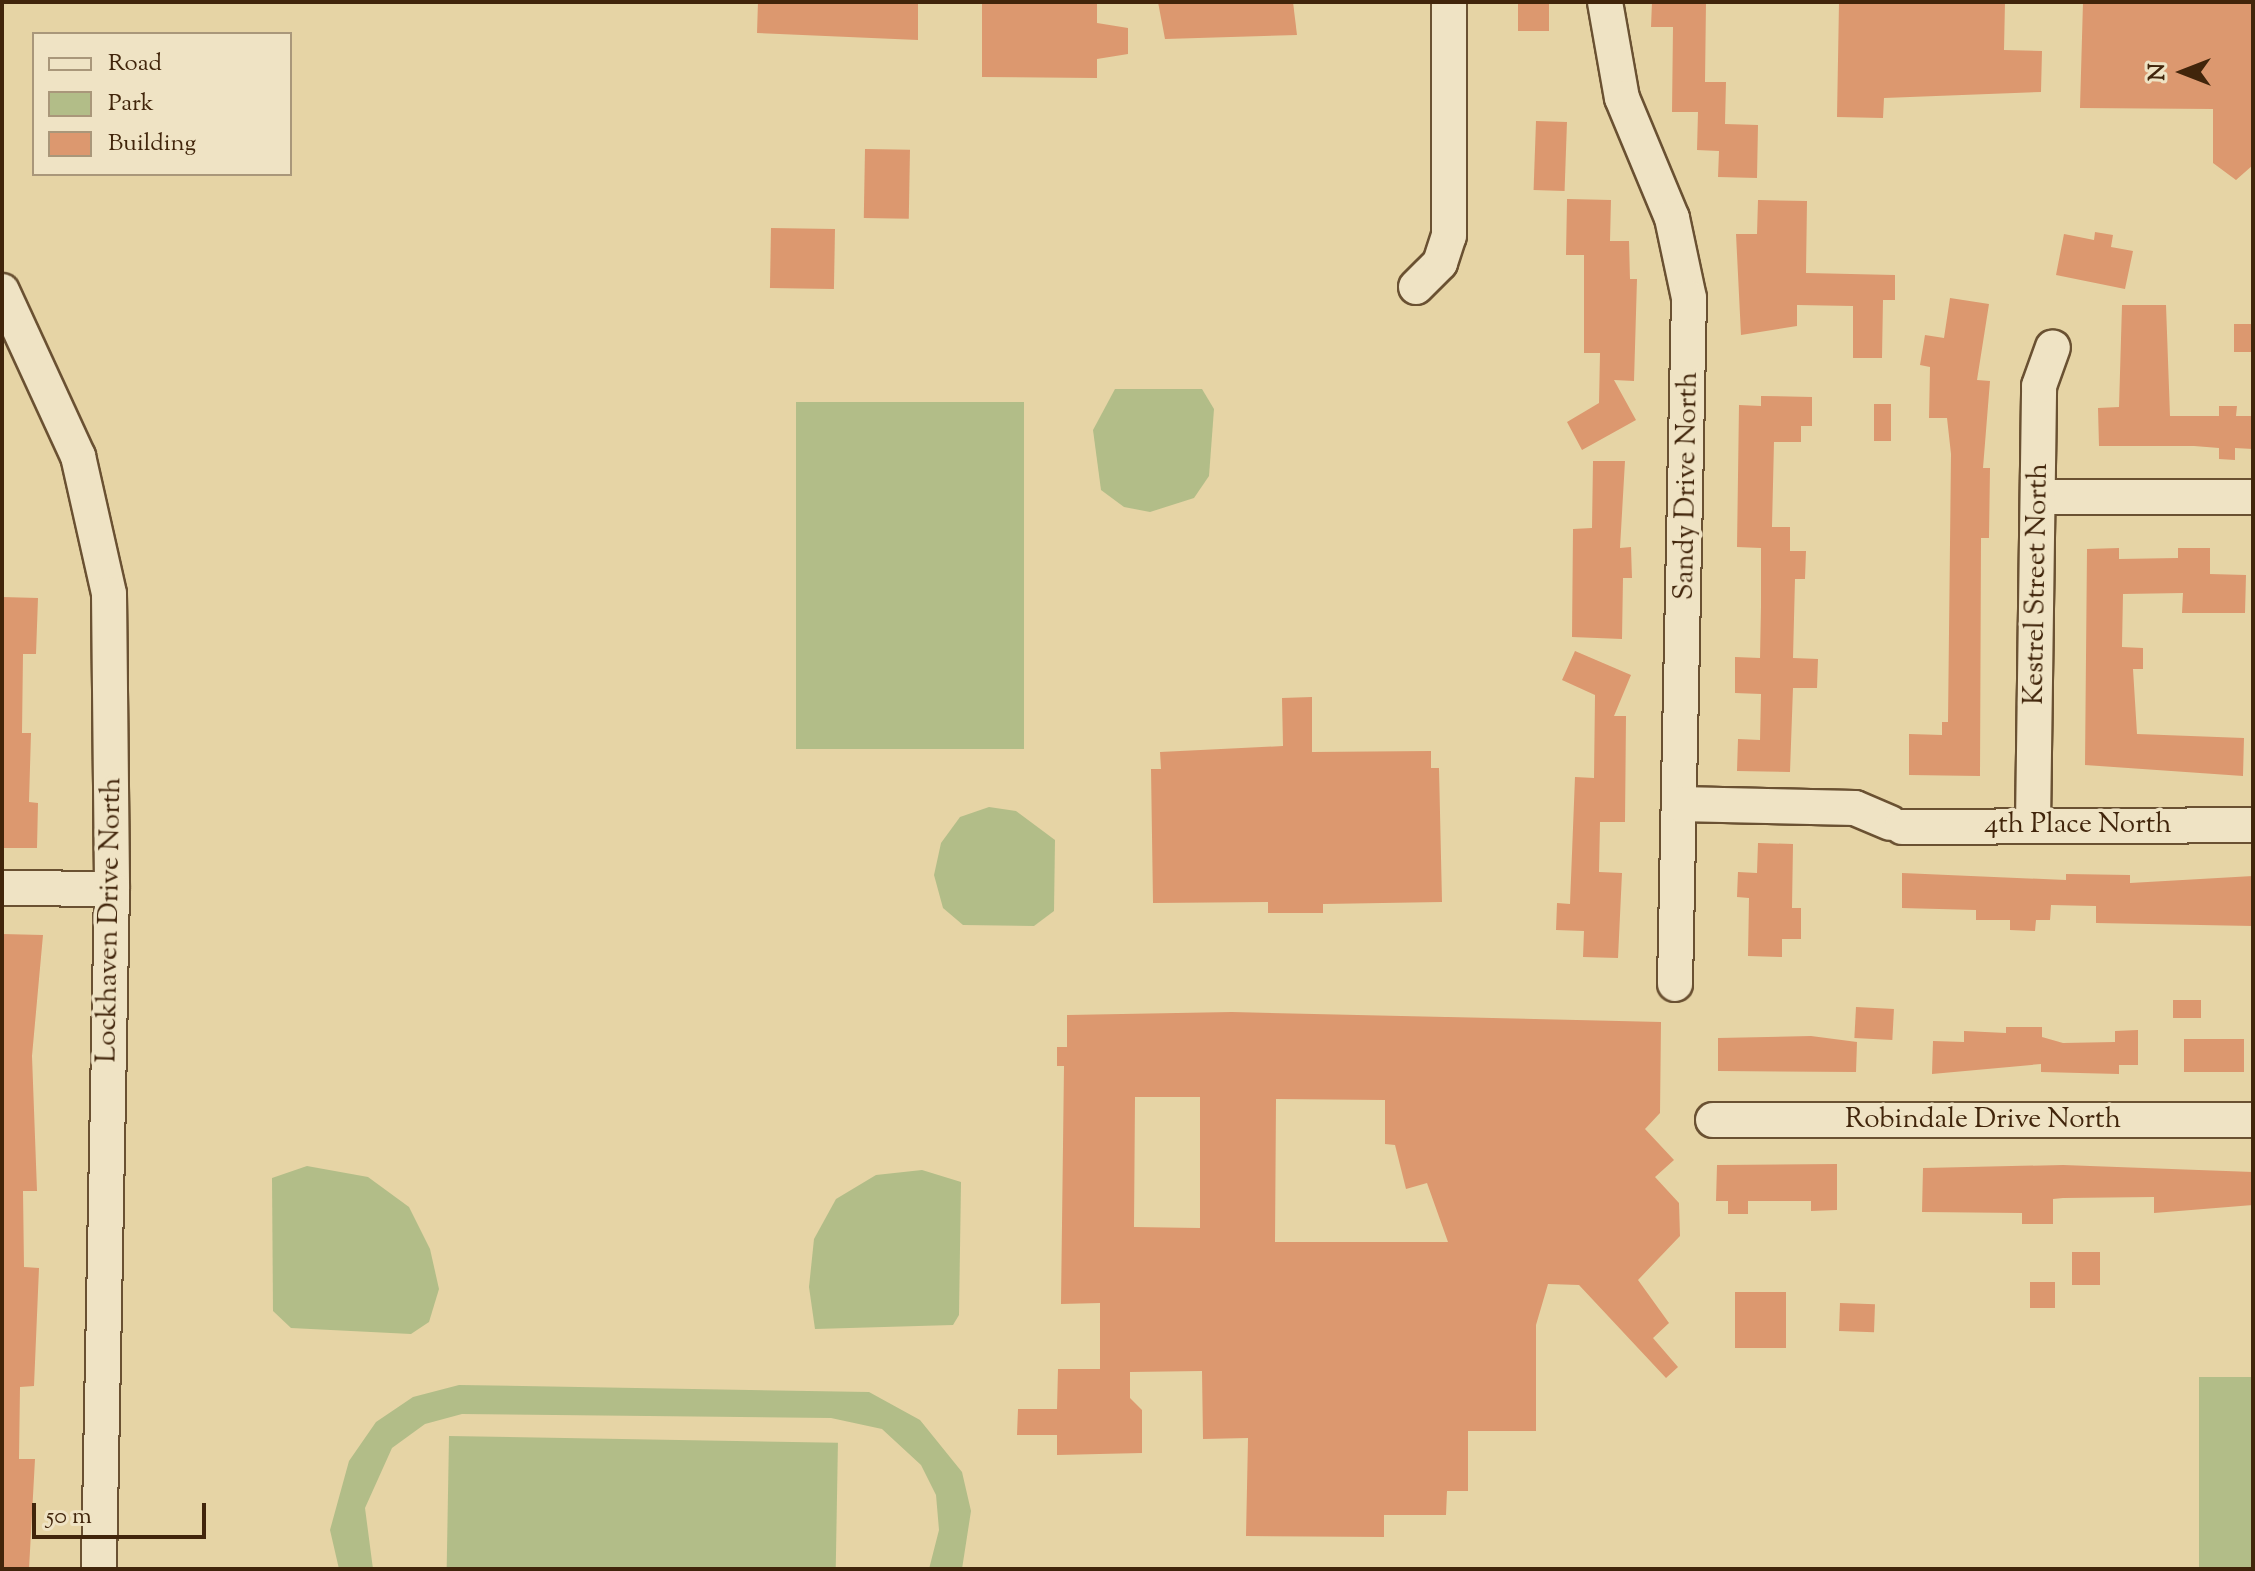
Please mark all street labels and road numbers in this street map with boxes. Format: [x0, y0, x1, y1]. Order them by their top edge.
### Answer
street label: Sandy Drive North [1668, 372, 1706, 600]
street label: Kestrel Street North [2018, 463, 2056, 705]
street label: Lockhaven Drive North [91, 777, 129, 1063]
street label: 4th Place North [1984, 808, 2172, 842]
street label: Robindale Drive North [1845, 1103, 2121, 1137]

